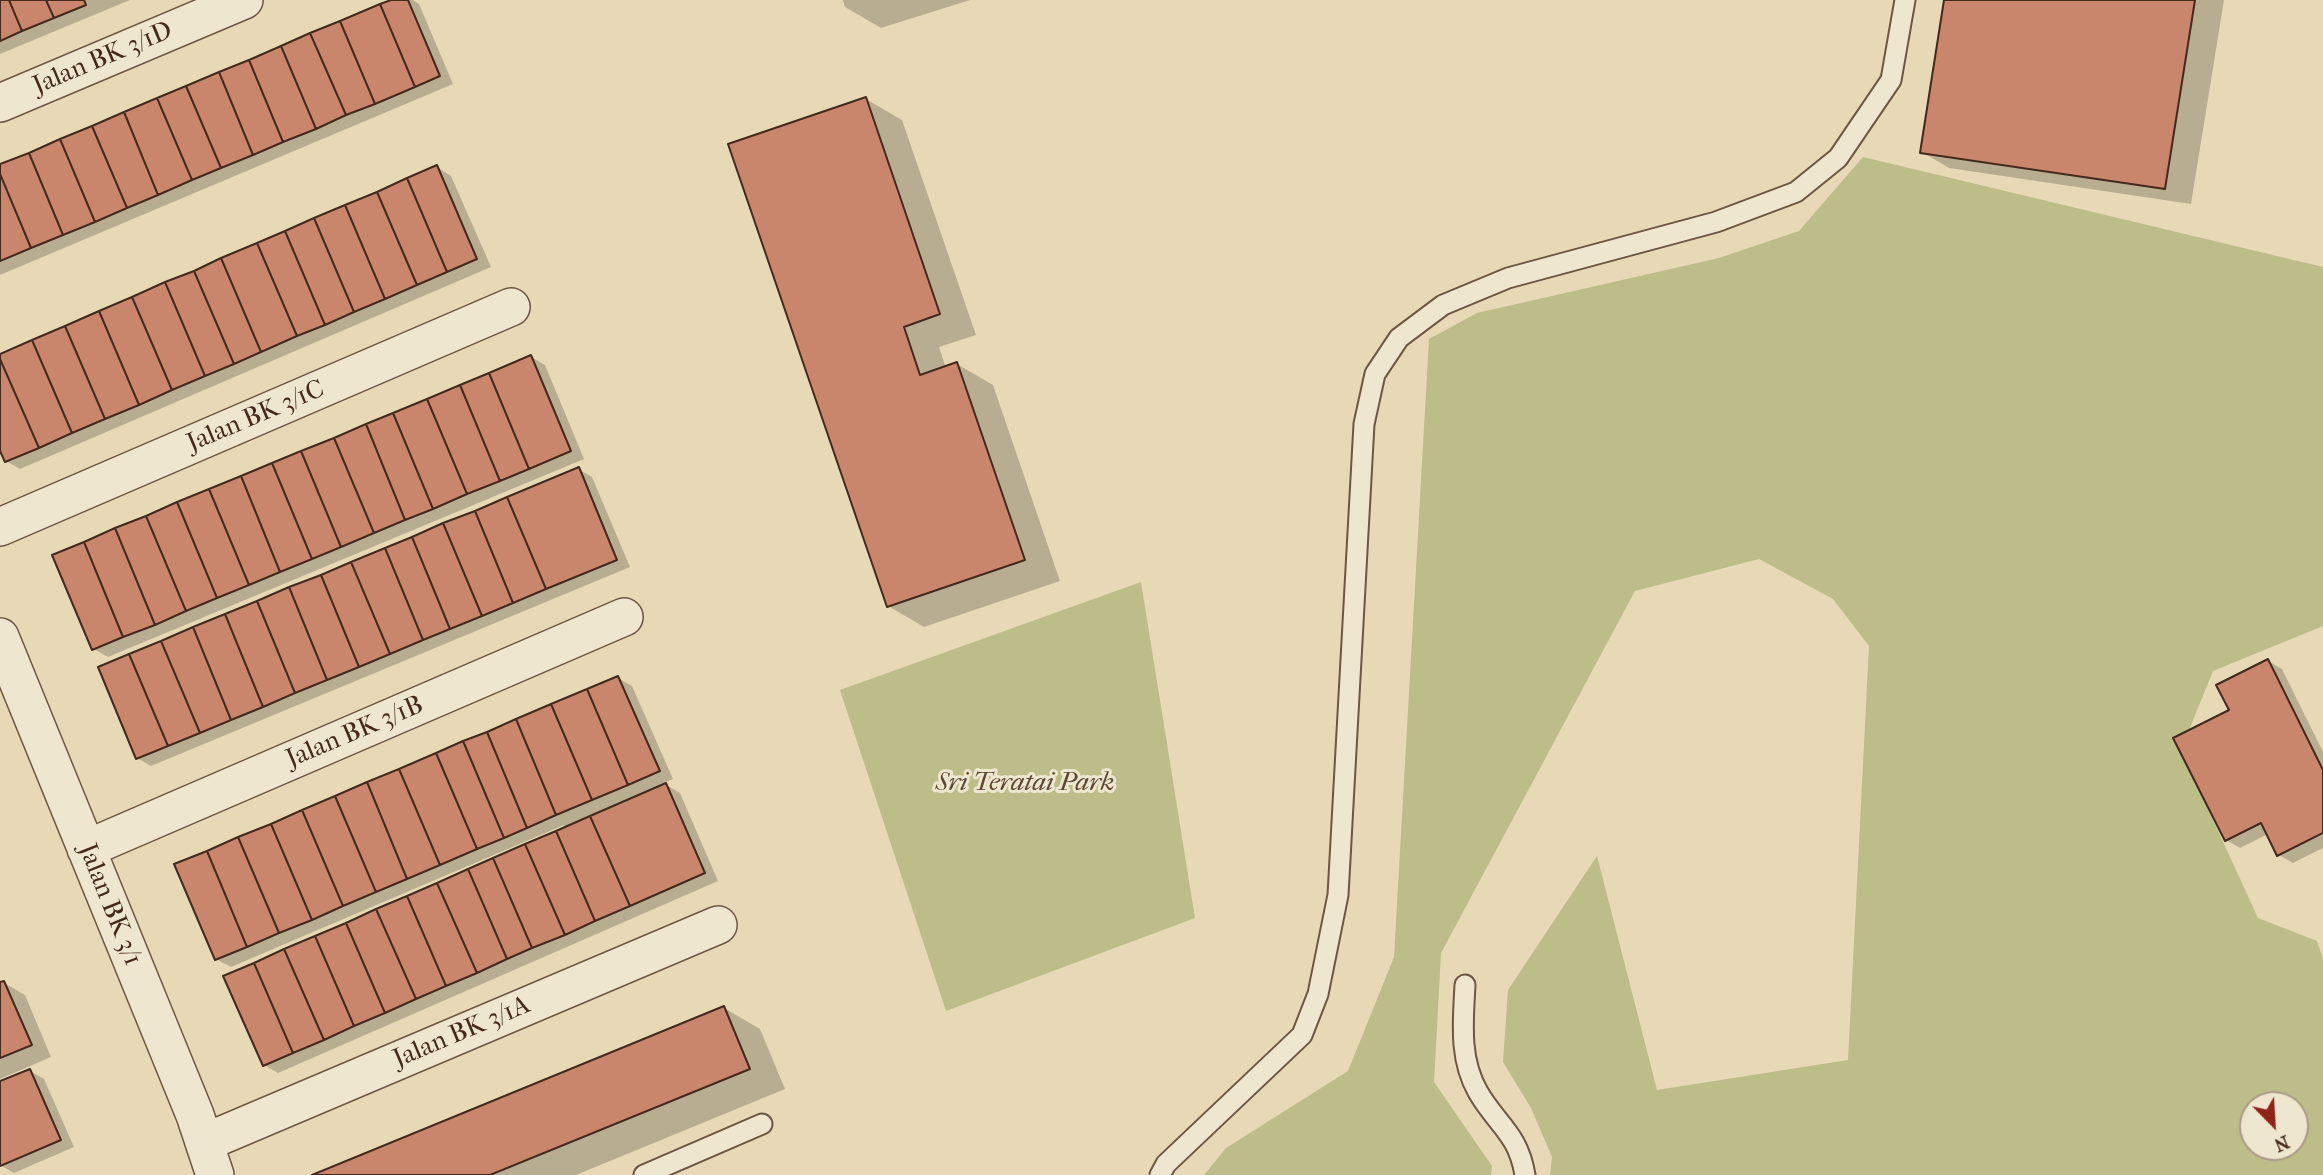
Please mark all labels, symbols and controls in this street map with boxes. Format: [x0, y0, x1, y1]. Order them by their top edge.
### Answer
street label: Jalan BK 3/1D [29, 16, 177, 102]
street label: Jalan BK 3/1C [183, 374, 329, 460]
street label: Jalan BK 3/1B [282, 690, 428, 776]
park label: Sri Teratai Park [936, 768, 1114, 800]
street label: Jalan BK 3/1 [70, 840, 148, 970]
street label: Jalan BK 3/1A [389, 990, 535, 1076]
north arrow [2239, 1091, 2309, 1161]
text: N [2271, 1130, 2293, 1156]

